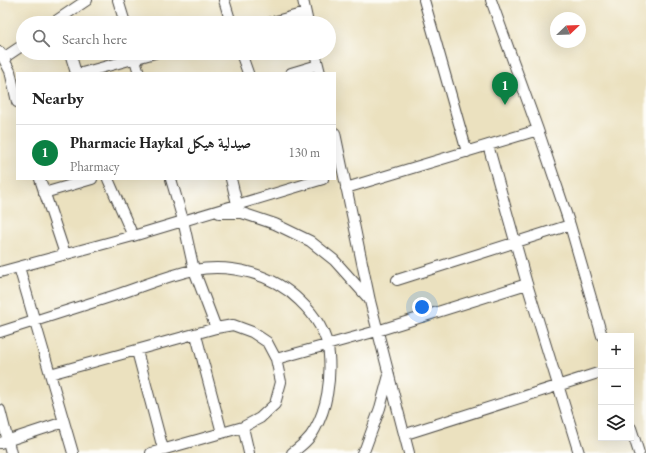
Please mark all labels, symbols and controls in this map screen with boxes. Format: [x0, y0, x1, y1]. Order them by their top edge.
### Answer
north arrow [550, 12, 586, 48]
search box [16, 16, 336, 60]
icon: search [30, 27, 52, 49]
text: Search here [62, 29, 127, 48]
pin: 1 [492, 72, 518, 105]
text: Nearby [32, 87, 84, 109]
text: Pharmacie Haykal صيدلية هيكل [70, 133, 251, 152]
text: 1 [42, 144, 48, 161]
text: 130 m [289, 144, 320, 161]
text: Pharmacy [70, 158, 119, 175]
your location [412, 297, 432, 317]
map controls [598, 333, 634, 441]
button: + [598, 333, 634, 369]
button: − [598, 369, 634, 405]
button: layers [598, 405, 634, 441]

